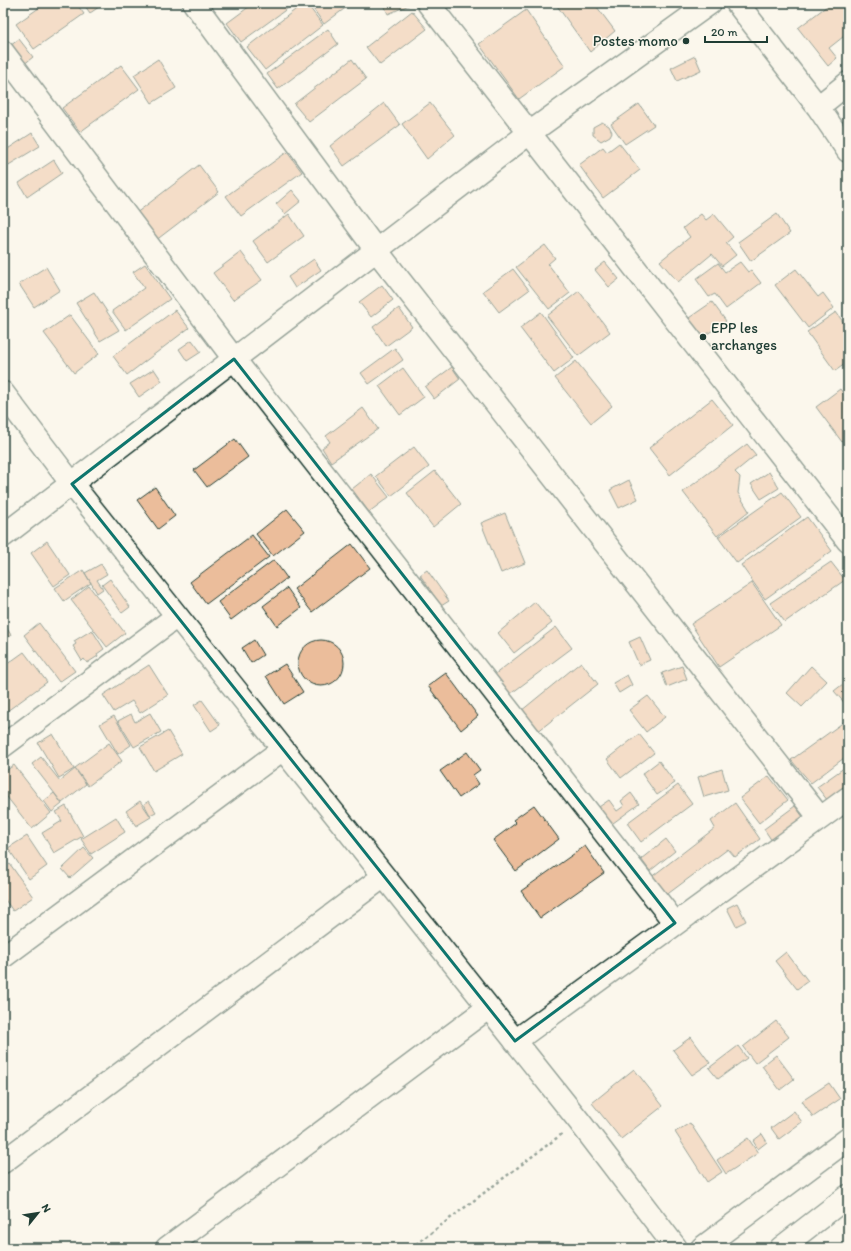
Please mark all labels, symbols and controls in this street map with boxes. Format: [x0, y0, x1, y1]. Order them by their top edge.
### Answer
scale bar [705, 18, 767, 44]
text: 20 m [711, 25, 738, 39]
place label: Postes momo [593, 32, 678, 50]
marker: Postes momo [681, 36, 691, 46]
place label: EPP les archanges [711, 319, 777, 354]
marker: EPP les archanges [698, 332, 708, 342]
north arrow [18, 1193, 58, 1233]
text: N [39, 1202, 54, 1215]

